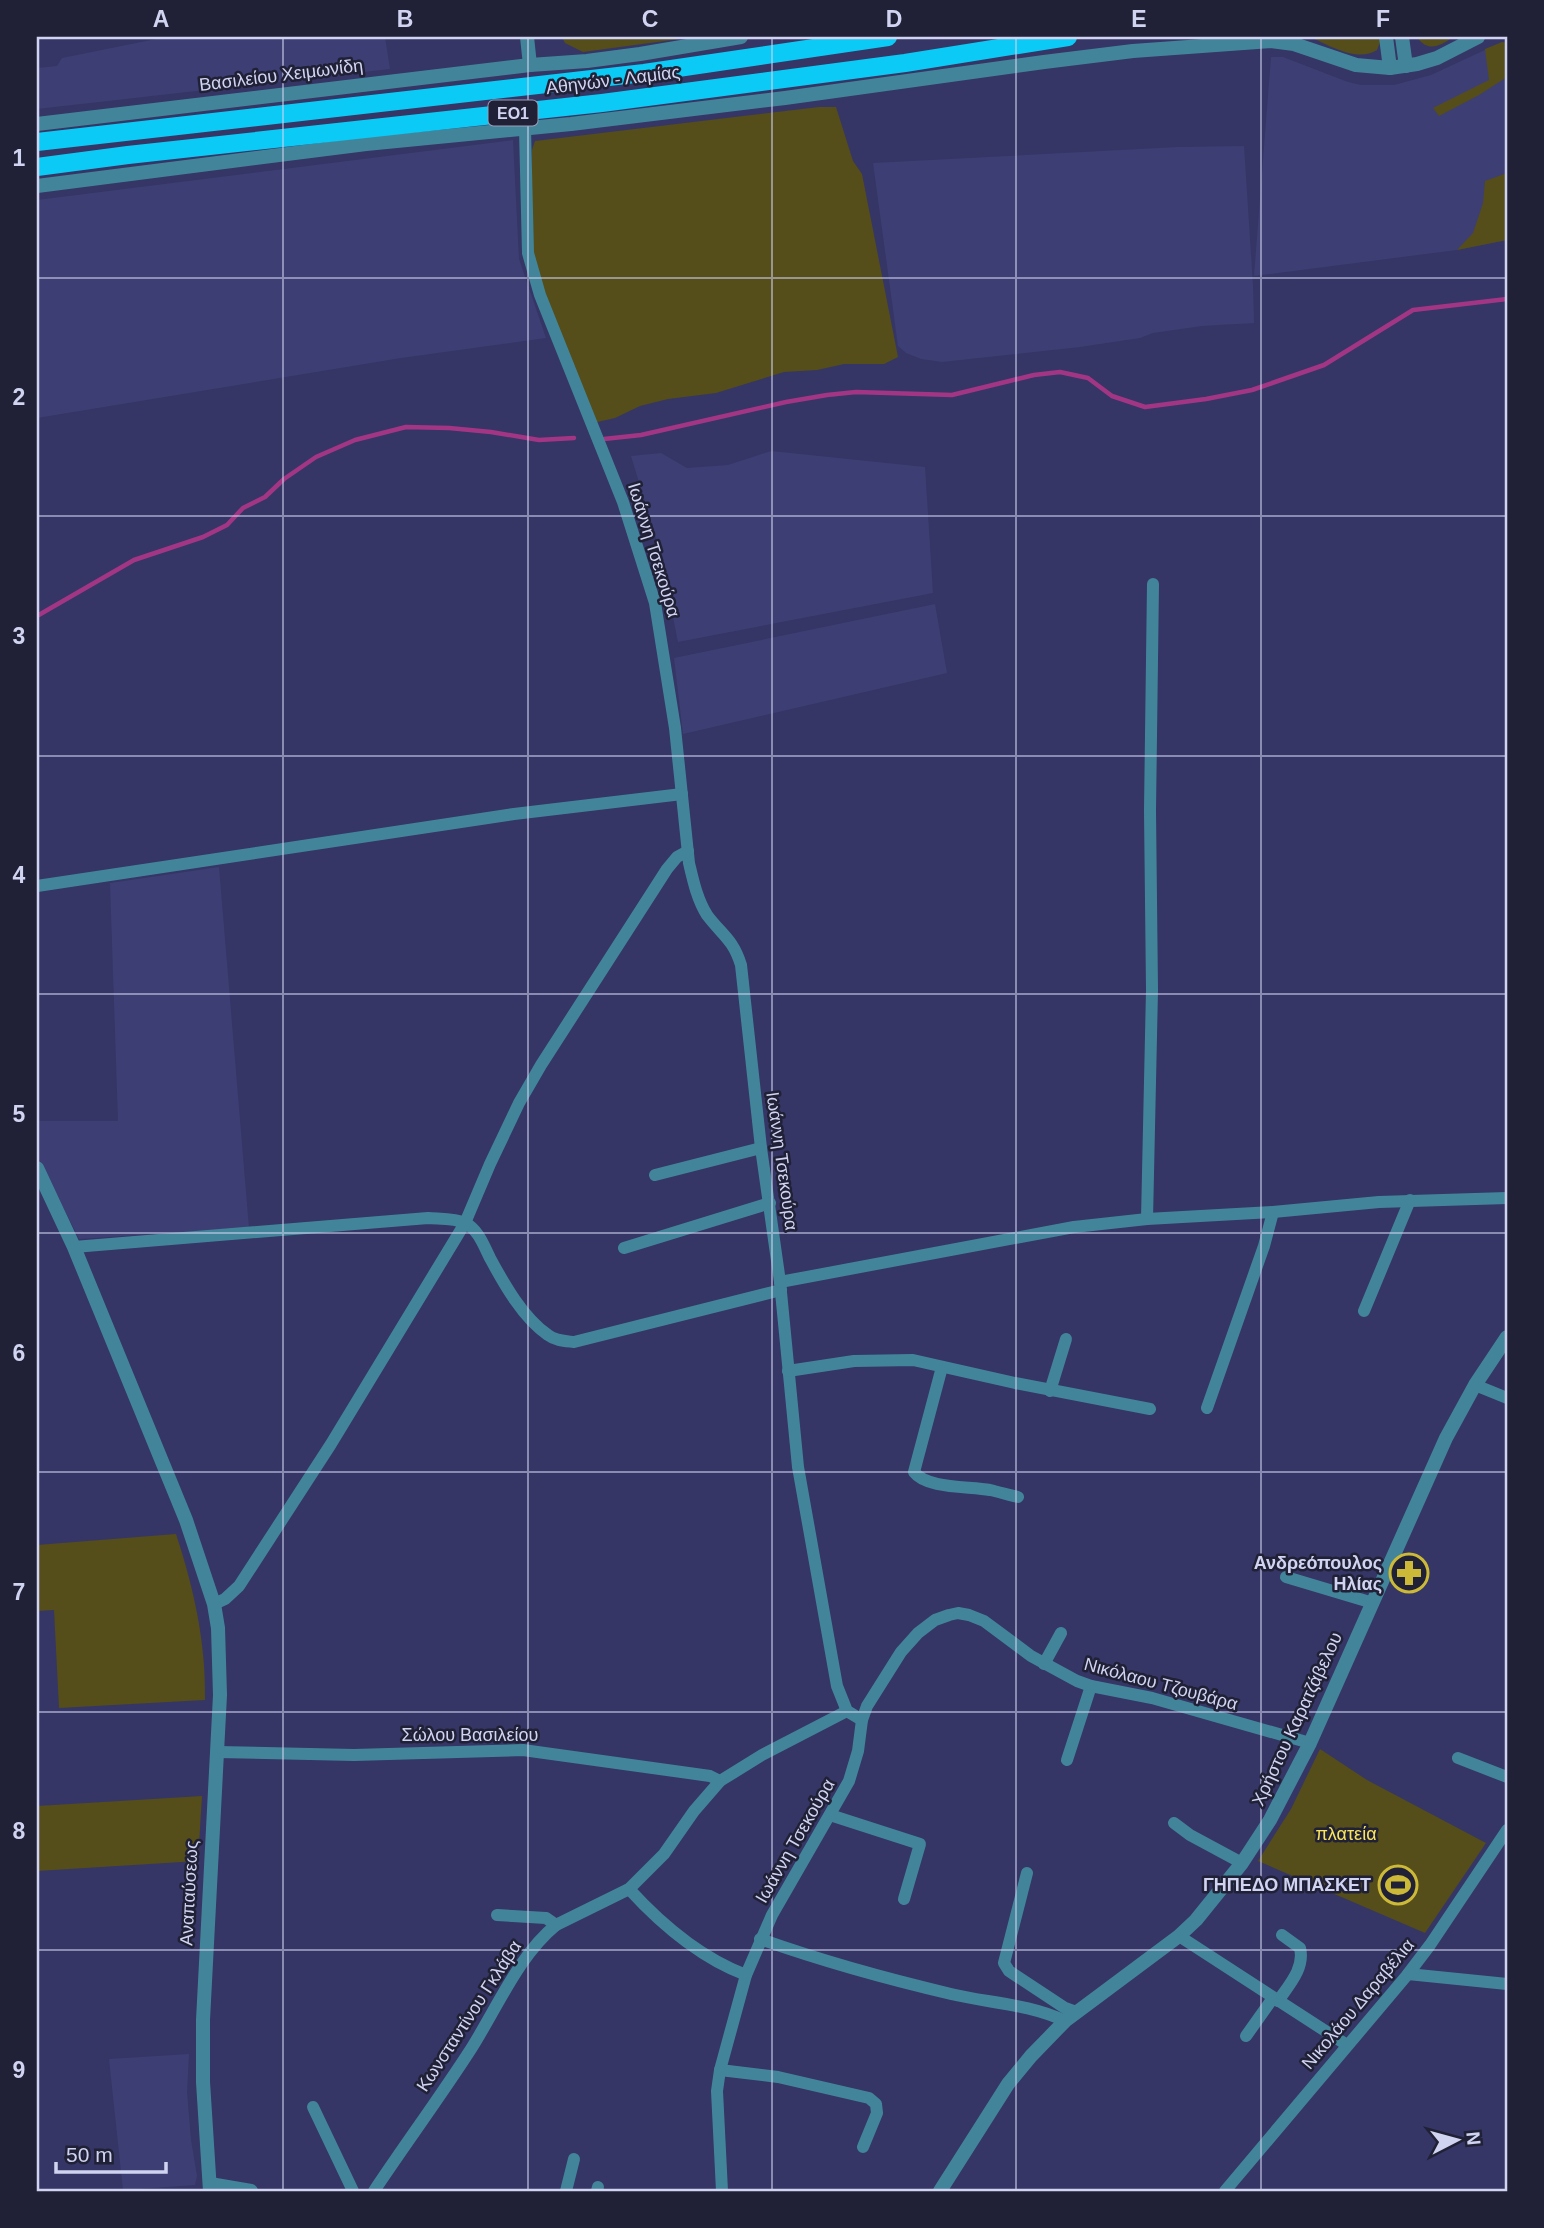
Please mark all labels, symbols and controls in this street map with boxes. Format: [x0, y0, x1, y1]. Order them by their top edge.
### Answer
text: A [153, 6, 169, 32]
text: B [397, 6, 413, 32]
text: C [642, 6, 658, 32]
text: D [886, 6, 902, 32]
text: E [1131, 6, 1147, 32]
text: F [1376, 6, 1390, 32]
street label: Βασιλείου Χειμωνίδη [198, 55, 364, 95]
street label: Αθηνών - Λαμίας [545, 62, 682, 98]
road number: ΕΟ1 [489, 100, 538, 125]
text: 1 [13, 145, 26, 171]
text: 2 [13, 384, 25, 410]
street label: Ιωάννη Τσεκούρα [624, 480, 684, 620]
text: 3 [13, 623, 25, 649]
text: 4 [13, 862, 26, 888]
street label: Ιωάννη Τσεκούρα [762, 1090, 802, 1232]
text: 5 [13, 1101, 26, 1127]
text: 6 [13, 1340, 25, 1366]
pharmacy icon: Ανδρεόπουλος Ηλίας [1388, 1552, 1430, 1594]
place label: Ανδρεόπουλος Ηλίας [1254, 1553, 1382, 1594]
text: 7 [13, 1579, 25, 1605]
street label: Χρήστου Καρατζάβελου [1248, 1629, 1346, 1809]
street label: Νικόλαου Τζουβάρα [1082, 1654, 1240, 1714]
street label: Σώλου Βασιλείου [402, 1725, 538, 1745]
street label: Ιωάννη Τσεκούρα [751, 1776, 839, 1906]
text: 8 [13, 1818, 26, 1844]
park label: πλατεία [1315, 1824, 1377, 1844]
street label: Αναπαύσεως [176, 1840, 202, 1946]
sports icon: ΓΗΠΕΔΟ ΜΠΑΣΚΕΤ [1377, 1864, 1419, 1906]
place label: ΓΗΠΕΔΟ ΜΠΑΣΚΕΤ [1203, 1875, 1371, 1895]
street label: Νικολάου Δαραβέλια [1298, 1935, 1418, 2073]
street label: Κωνσταντίνου Γκλάβα [413, 1937, 525, 2095]
text: 9 [13, 2057, 25, 2083]
north arrow [1422, 2106, 1492, 2176]
scale bar [56, 2130, 166, 2174]
text: N [1462, 2130, 1485, 2146]
text: 50 m [66, 2143, 113, 2166]

